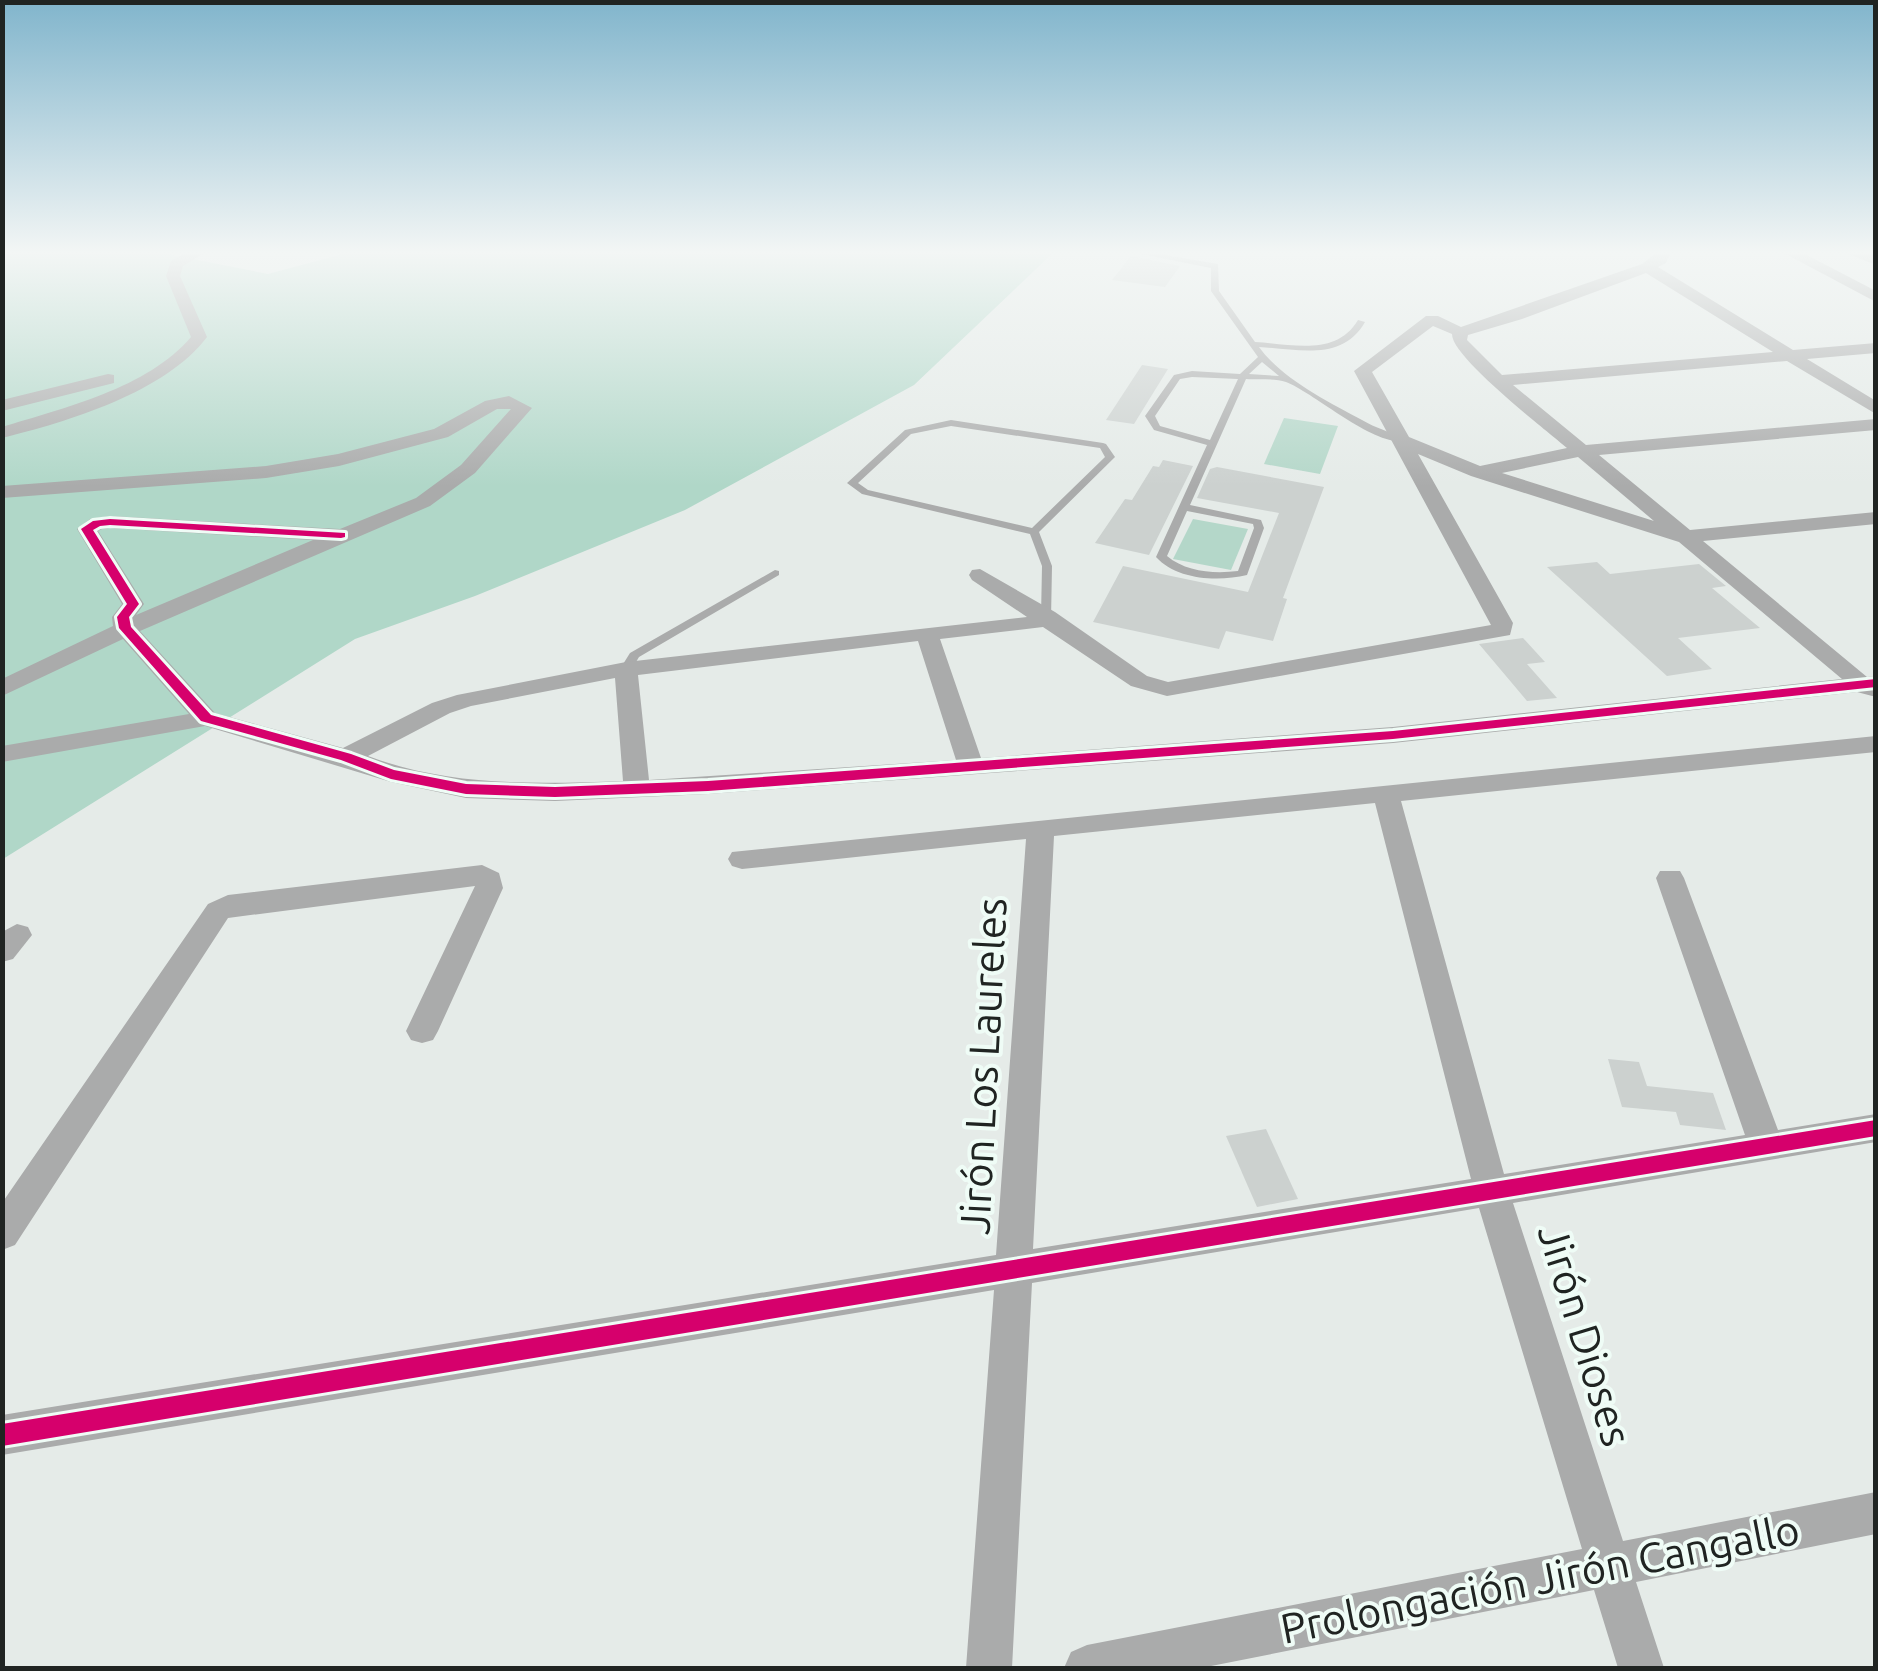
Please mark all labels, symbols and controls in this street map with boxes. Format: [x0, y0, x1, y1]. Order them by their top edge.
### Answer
street label: Jirón Los Laureles [950, 896, 1015, 1236]
street label: Jirón Dioses [1530, 1218, 1641, 1451]
street label: Prolongación Jirón Cangallo [1277, 1505, 1803, 1652]

